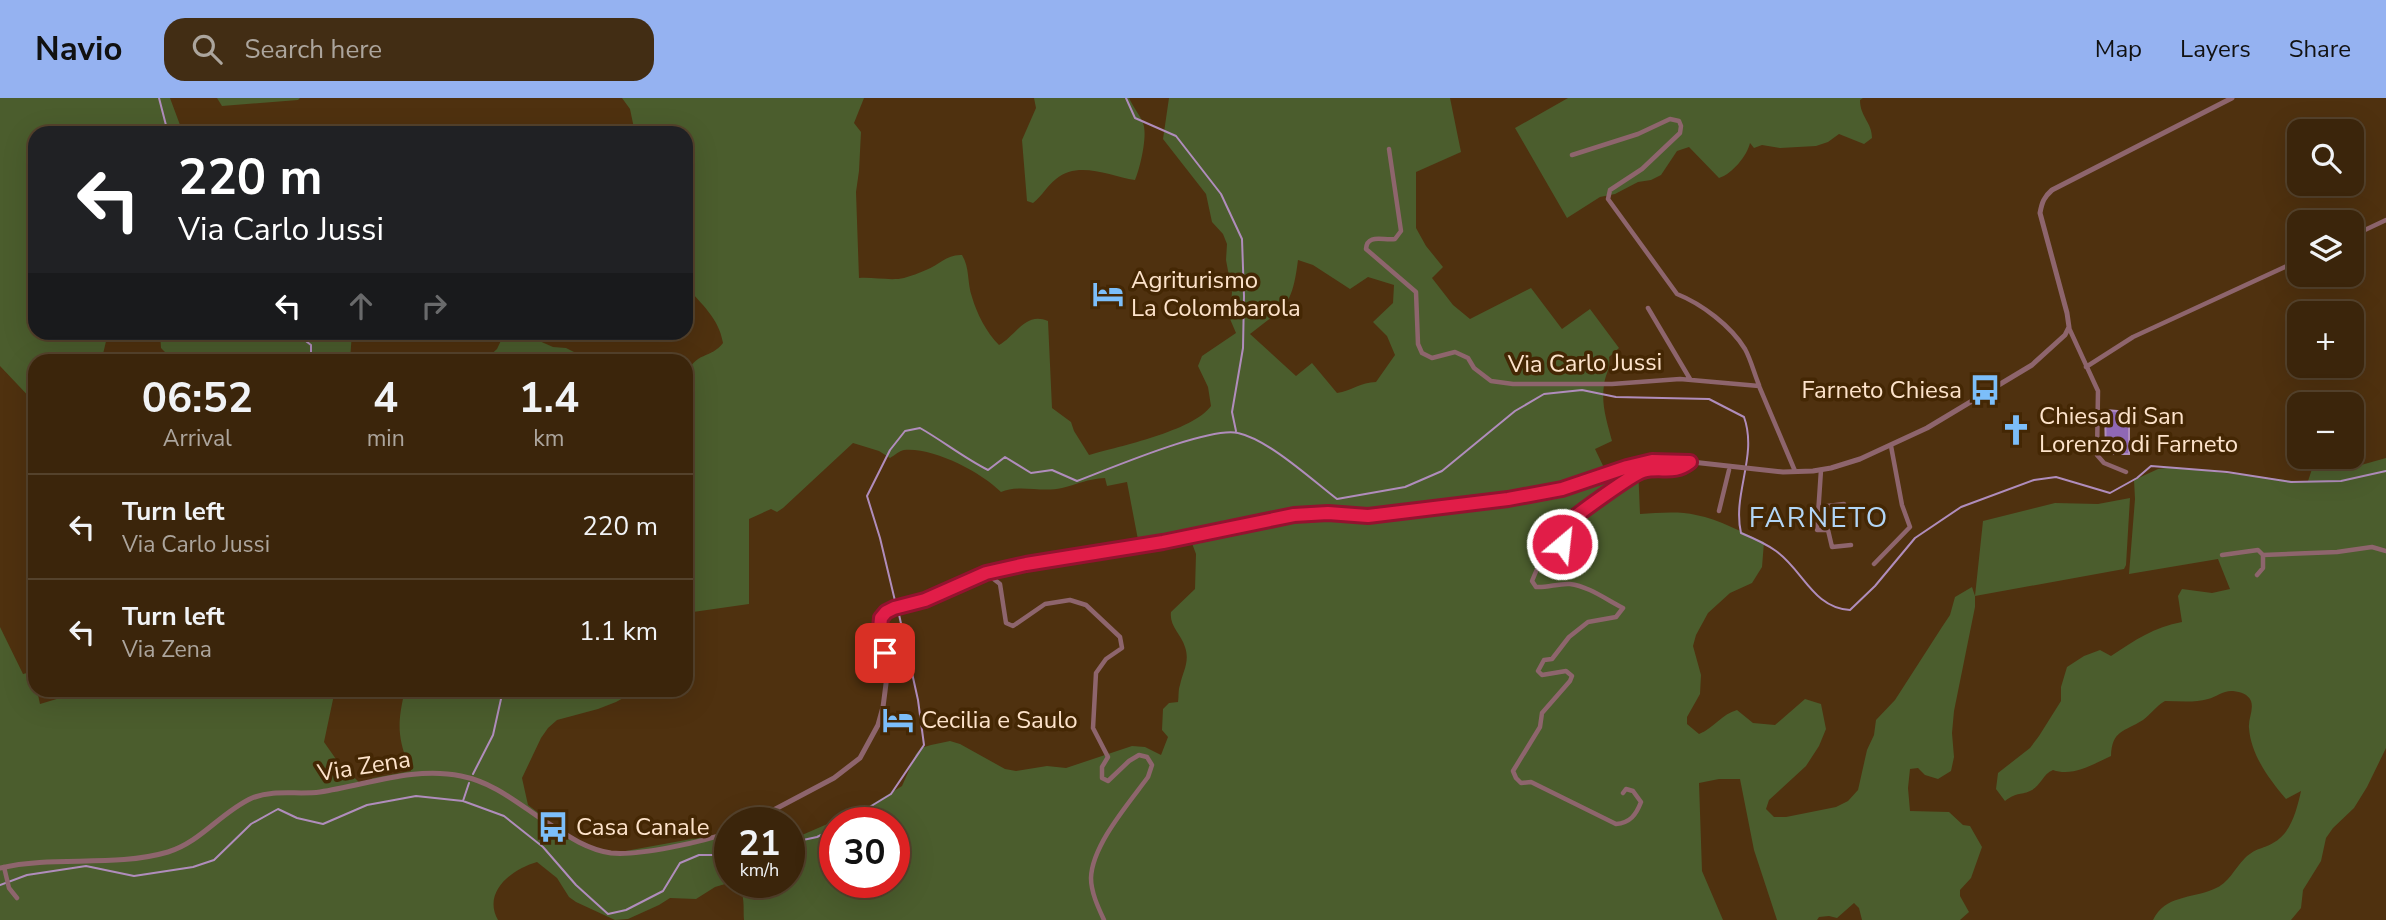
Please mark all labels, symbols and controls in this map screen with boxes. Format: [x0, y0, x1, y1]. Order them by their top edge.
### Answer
search box [164, 18, 654, 81]
text: Navio [35, 27, 122, 72]
icon: search [188, 30, 226, 68]
text: Search here [244, 32, 382, 67]
text: Map [2095, 33, 2142, 65]
text: Layers [2180, 33, 2251, 65]
text: Share [2289, 33, 2351, 65]
map controls [2287, 119, 2364, 469]
button: search [2287, 119, 2364, 196]
text: 220 m [178, 144, 322, 211]
icon: left [63, 154, 154, 245]
text: Via Carlo Jussi [178, 208, 384, 251]
button: layers [2287, 210, 2364, 287]
place label: Agriturismo La Colombarola [1131, 264, 1301, 324]
hotel icon: Agriturismo La Colombarola [1091, 277, 1125, 311]
icon: left [269, 287, 307, 325]
icon: ahead [342, 287, 380, 325]
icon: right [415, 287, 453, 325]
button: + [2287, 301, 2364, 378]
street label: Via Carlo Jussi [1506, 346, 1663, 380]
text: 06:52 [142, 370, 253, 427]
text: 4 [373, 370, 398, 427]
text: 1.4 [518, 370, 579, 427]
bus stop icon: Farneto Chiesa [1968, 373, 2002, 407]
place label: Farneto Chiesa [1801, 374, 1962, 406]
button: − [2287, 392, 2364, 469]
place label: Chiesa di San Lorenzo di Farneto [2039, 400, 2238, 460]
church icon: Chiesa di San Lorenzo di Farneto [1999, 413, 2033, 447]
text: Arrival [163, 423, 232, 454]
text: min [367, 423, 405, 454]
text: km [533, 423, 564, 454]
text: Turn left [122, 494, 225, 529]
district label: FARNETO [1749, 499, 1889, 537]
position arrow [1525, 507, 1599, 581]
icon: left [63, 508, 101, 546]
text: 220 m [582, 509, 658, 544]
text: Via Carlo Jussi [122, 529, 270, 560]
text: Turn left [122, 599, 225, 634]
icon: left [63, 613, 101, 651]
text: 1.1 km [579, 614, 658, 649]
pin [855, 623, 915, 683]
text: Via Zena [122, 634, 212, 665]
icon: arrive [866, 634, 904, 672]
hotel icon: Cecilia e Saulo [881, 703, 915, 737]
place label: Cecilia e Saulo [921, 704, 1078, 736]
street label: Via Zena [314, 743, 413, 789]
speed limit sign: 30 [819, 807, 910, 898]
bus stop icon: Casa Canale [536, 810, 570, 844]
place label: Casa Canale [576, 811, 710, 843]
text: 21 [738, 820, 781, 867]
text: km/h [740, 858, 779, 882]

